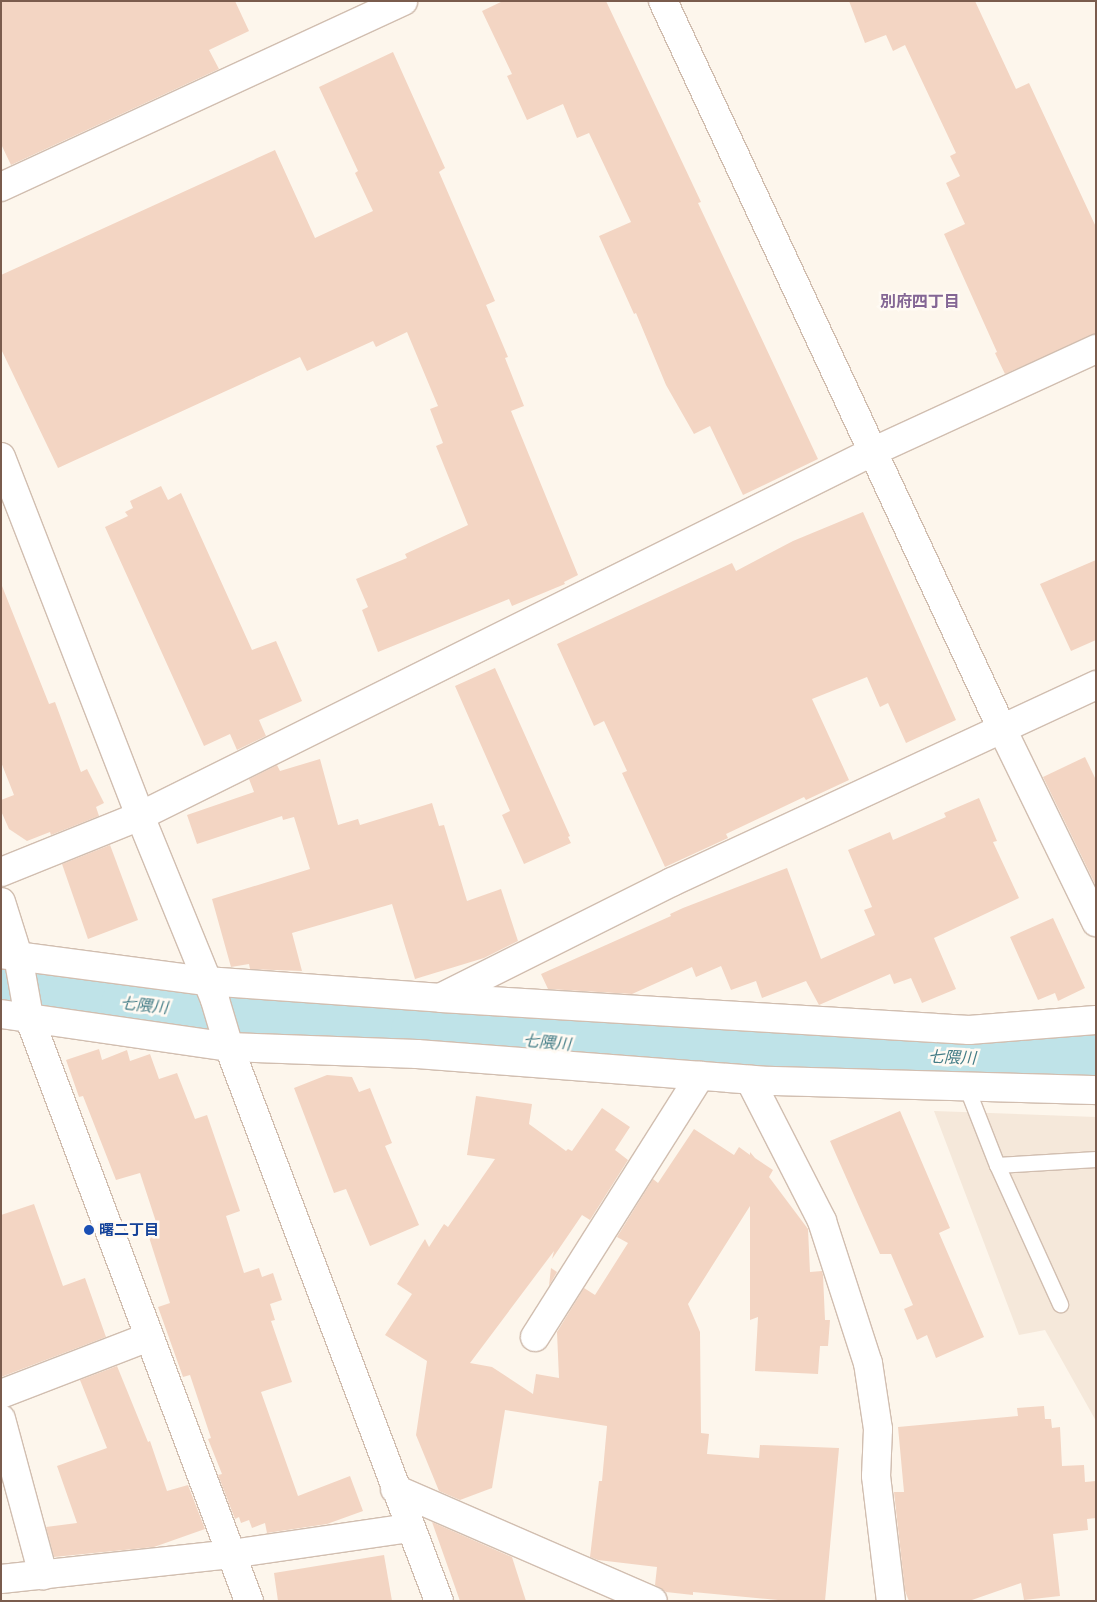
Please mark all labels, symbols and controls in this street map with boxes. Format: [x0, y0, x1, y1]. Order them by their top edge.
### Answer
district label: 別府四丁目 [880, 291, 960, 311]
water label: 七隈川 [119, 993, 169, 1017]
water label: 七隈川 [522, 1030, 572, 1054]
water label: 七隈川 [928, 1047, 976, 1067]
place label: 曙二丁目 [99, 1221, 159, 1239]
marker: 曙二丁目 [83, 1224, 95, 1236]

